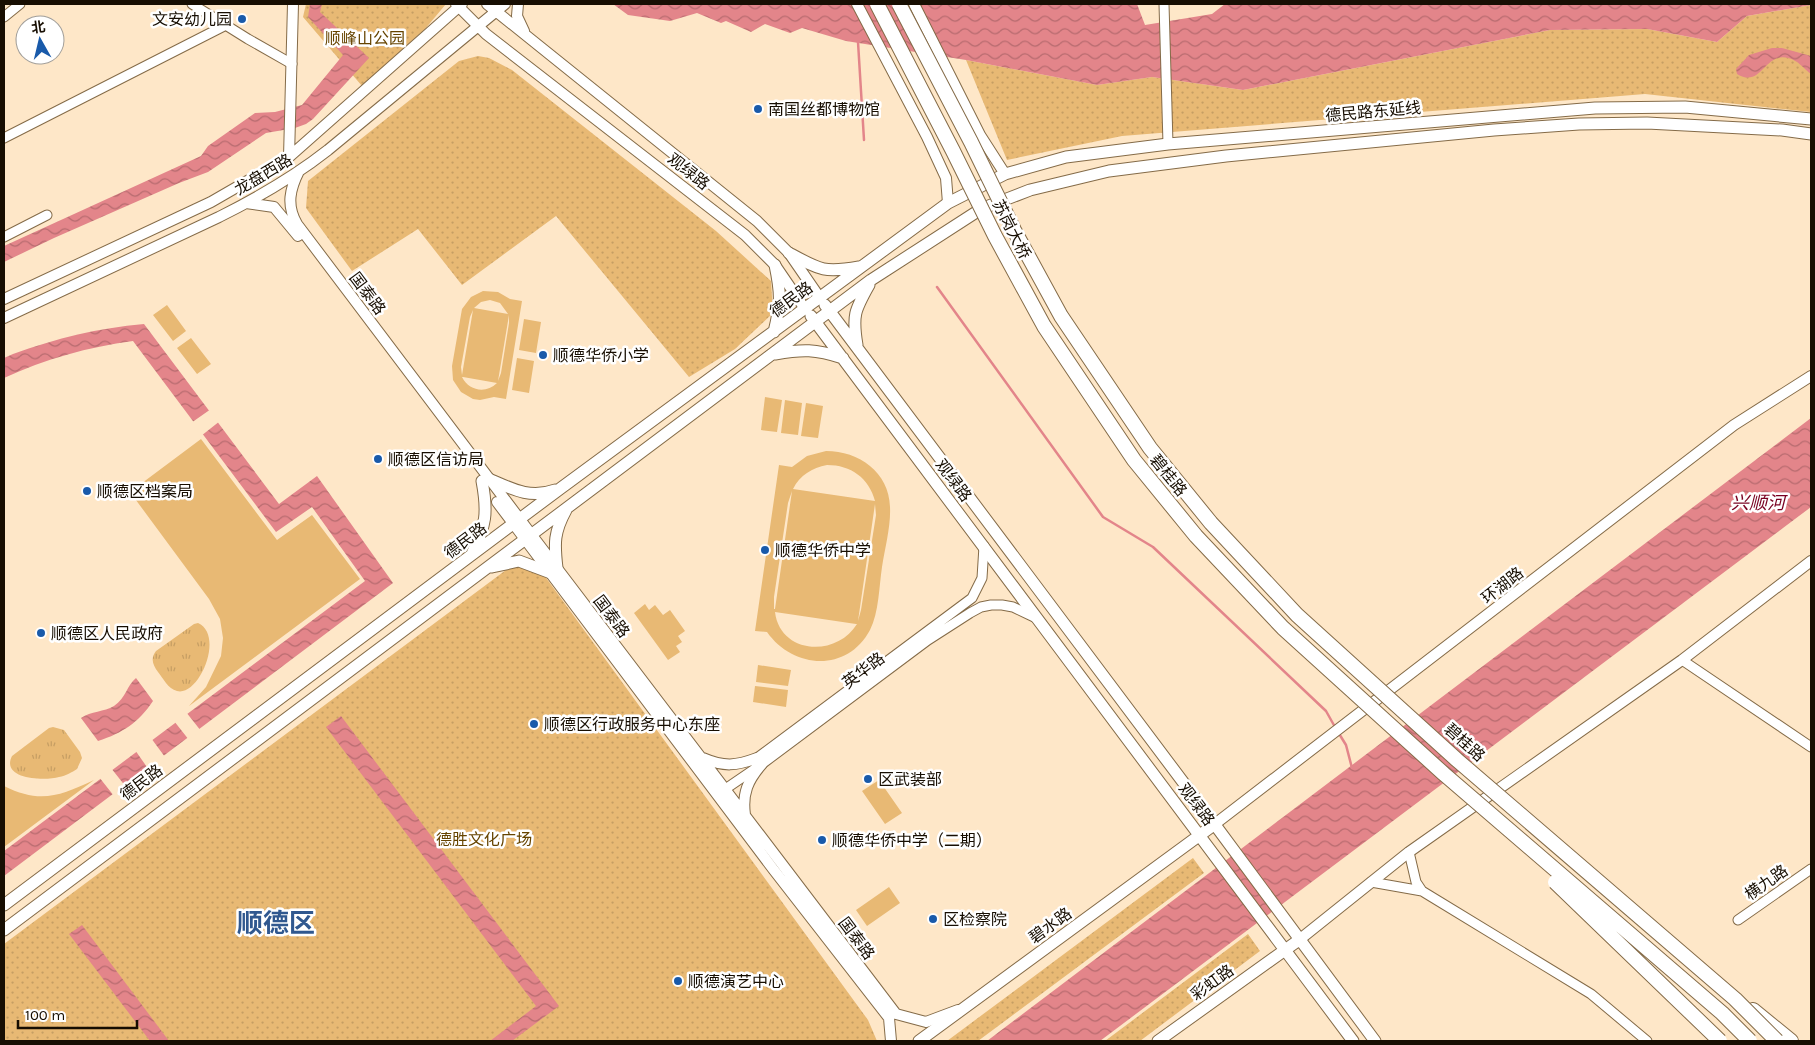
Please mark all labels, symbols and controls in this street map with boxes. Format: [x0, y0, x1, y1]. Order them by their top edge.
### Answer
place label: 文安幼儿园 [152, 10, 232, 29]
marker: 文安幼儿园 [236, 13, 248, 25]
north arrow [15, 15, 65, 65]
text: 北 [30, 18, 46, 37]
park label: 顺峰山公园 [325, 29, 405, 48]
street label: 德民路东延线 [1324, 98, 1422, 125]
place label: 南国丝都博物馆 [768, 100, 880, 119]
marker: 南国丝都博物馆 [752, 103, 764, 115]
street label: 观绿路 [664, 149, 713, 194]
street label: 龙盘西路 [231, 150, 296, 199]
street label: 苏岗大桥 [989, 196, 1035, 262]
street label: 国泰路 [346, 268, 390, 318]
street label: 德民路 [766, 278, 816, 321]
place label: 顺德华侨小学 [553, 346, 649, 365]
marker: 顺德华侨小学 [537, 349, 549, 361]
place label: 顺德区信访局 [388, 450, 484, 469]
street label: 碧桂路 [1146, 451, 1191, 500]
marker: 顺德区信访局 [372, 453, 384, 465]
street label: 观绿路 [932, 455, 976, 505]
place label: 顺德区档案局 [97, 482, 193, 501]
marker: 顺德区档案局 [81, 485, 93, 497]
water label: 兴顺河 [1731, 492, 1788, 514]
street label: 德民路 [440, 518, 490, 562]
place label: 顺德华侨中学 [775, 541, 871, 560]
marker: 顺德华侨中学 [759, 544, 771, 556]
street label: 环湖路 [1478, 563, 1527, 608]
street label: 国泰路 [590, 591, 634, 641]
place label: 顺德区人民政府 [51, 624, 163, 643]
marker: 顺德区人民政府 [35, 627, 47, 639]
street label: 英华路 [838, 648, 888, 692]
place label: 顺德区行政服务中心东座 [544, 715, 720, 734]
marker: 顺德区行政服务中心东座 [528, 718, 540, 730]
street label: 碧桂路 [1440, 719, 1489, 765]
street label: 德民路 [116, 760, 166, 804]
place label: 区武装部 [878, 770, 942, 789]
marker: 区武装部 [862, 773, 874, 785]
street label: 观绿路 [1175, 779, 1219, 829]
park label: 德胜文化广场 [436, 830, 532, 849]
place label: 顺德华侨中学（二期） [832, 831, 992, 850]
marker: 顺德华侨中学（二期） [816, 834, 828, 846]
street label: 横九路 [1741, 861, 1791, 904]
street label: 碧水路 [1025, 904, 1075, 947]
district label: 顺德区 [237, 908, 315, 939]
place label: 区检察院 [943, 910, 1007, 929]
street label: 国泰路 [835, 913, 879, 963]
marker: 区检察院 [927, 913, 939, 925]
street label: 彩虹路 [1187, 961, 1237, 1004]
place label: 顺德演艺中心 [688, 972, 784, 991]
marker: 顺德演艺中心 [672, 975, 684, 987]
scale bar [18, 998, 136, 1030]
text: 100 m [25, 1006, 65, 1024]

